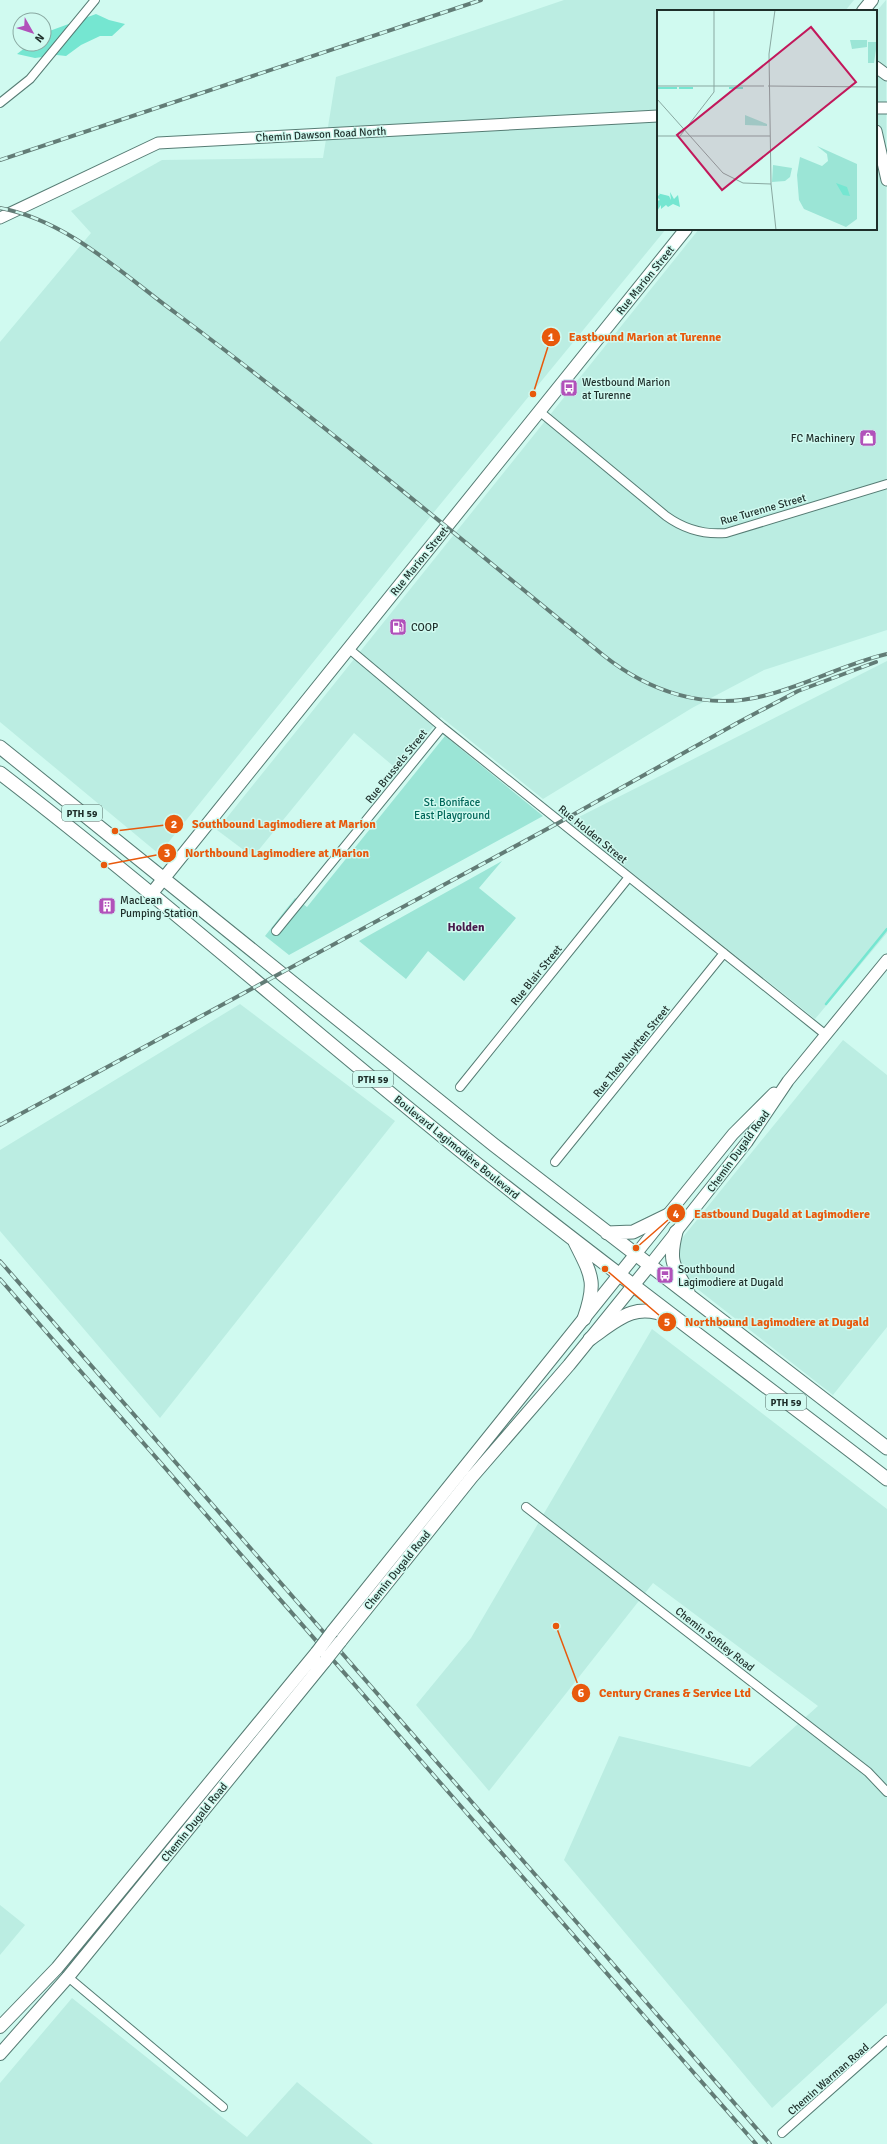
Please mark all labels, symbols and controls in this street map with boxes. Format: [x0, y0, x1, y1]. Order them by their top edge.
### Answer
inset map [657, 10, 877, 230]
north arrow [12, 12, 52, 52]
text: N [32, 31, 47, 45]
street label: Chemin Dawson Road North [255, 125, 387, 144]
street label: Rue Marion Street [614, 243, 677, 317]
callout: Eastbound Marion at Turenne [541, 325, 729, 349]
text: 1 [548, 330, 555, 345]
text: Eastbound Marion at Turenne [569, 330, 721, 345]
place label: Westbound Marion at Turenne [582, 376, 670, 402]
bus stop icon: Westbound Marion at Turenne [559, 378, 579, 398]
shop icon: FC Machinery [858, 428, 878, 448]
place label: FC Machinery [791, 432, 856, 445]
street label: Rue Turenne Street [719, 491, 808, 528]
street label: Rue Marion Street [388, 524, 451, 598]
fuel station icon: COOP [388, 617, 408, 637]
place label: COOP [411, 621, 438, 634]
street label: Rue Brussels Street [363, 727, 430, 806]
park label: St. Boniface East Playground [414, 796, 490, 822]
street label: Rue Holden Street [556, 803, 630, 866]
road number: PTH 59 [62, 805, 102, 821]
callout: Southbound Lagimodiere at Marion [164, 812, 384, 836]
text: 2 [171, 817, 177, 832]
text: Southbound Lagimodiere at Marion [192, 817, 376, 832]
callout: Northbound Lagimodiere at Marion [157, 841, 377, 865]
text: 3 [164, 846, 170, 861]
text: Northbound Lagimodiere at Marion [185, 846, 369, 861]
place label: MacLean Pumping Station [120, 894, 198, 920]
building icon: MacLean Pumping Station [97, 896, 117, 916]
district label: Holden [447, 920, 485, 935]
street label: Rue Blair Street [508, 942, 565, 1008]
street label: Rue Theo Nuytten Street [590, 1003, 672, 1100]
road number: PTH 59 [353, 1071, 393, 1087]
street label: Boulevard Lagimodière Boulevard [391, 1093, 522, 1202]
street label: Chemin Dugald Road [704, 1108, 773, 1195]
callout: Eastbound Dugald at Lagimodiere [666, 1201, 878, 1225]
text: 4 [673, 1207, 680, 1222]
text: Eastbound Dugald at Lagimodiere [694, 1207, 870, 1222]
place label: Southbound Lagimodiere at Dugald [678, 1263, 784, 1289]
bus stop icon: Southbound Lagimodiere at Dugald [655, 1265, 675, 1285]
callout: Northbound Lagimodiere at Dugald [657, 1310, 877, 1334]
text: 5 [664, 1315, 670, 1330]
text: Northbound Lagimodiere at Dugald [685, 1315, 869, 1330]
road number: PTH 59 [766, 1394, 806, 1410]
street label: Chemin Dugald Road [362, 1528, 433, 1612]
street label: Chemin Softley Road [673, 1604, 757, 1674]
callout: Century Cranes & Service Ltd [571, 1681, 759, 1705]
text: 6 [578, 1686, 585, 1701]
text: Century Cranes & Service Ltd [599, 1686, 751, 1701]
street label: Chemin Dugald Road [159, 1780, 230, 1864]
street label: Chemin Warman Road [785, 2041, 872, 2118]

